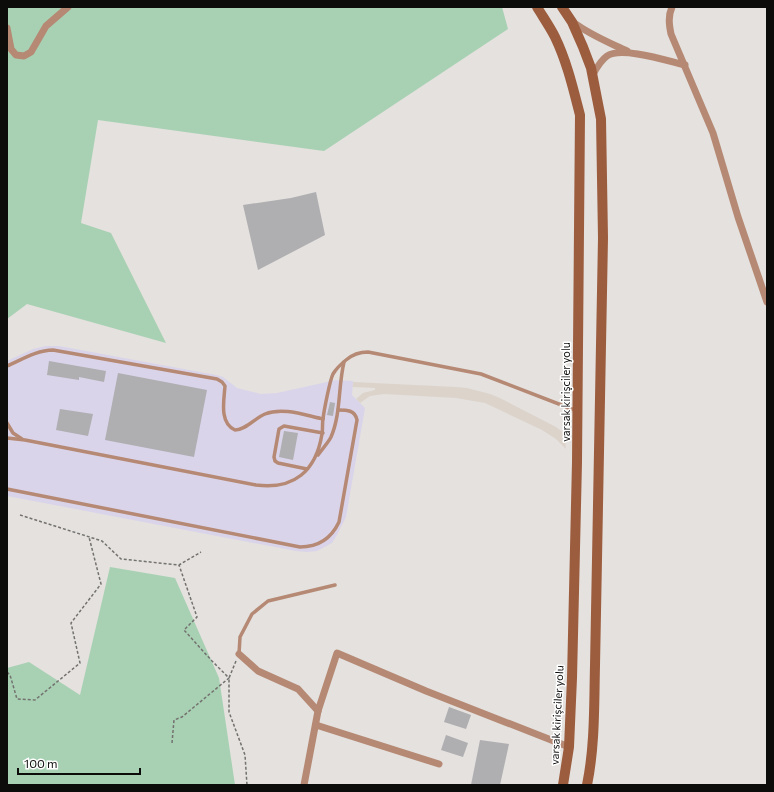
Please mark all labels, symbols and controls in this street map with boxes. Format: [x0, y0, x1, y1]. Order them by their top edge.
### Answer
street label: varsak kirişciler yolu [559, 342, 572, 442]
street label: varsak kirişciler yolu [547, 665, 566, 765]
scale bar [18, 750, 140, 776]
text: 100 m [24, 756, 58, 770]

